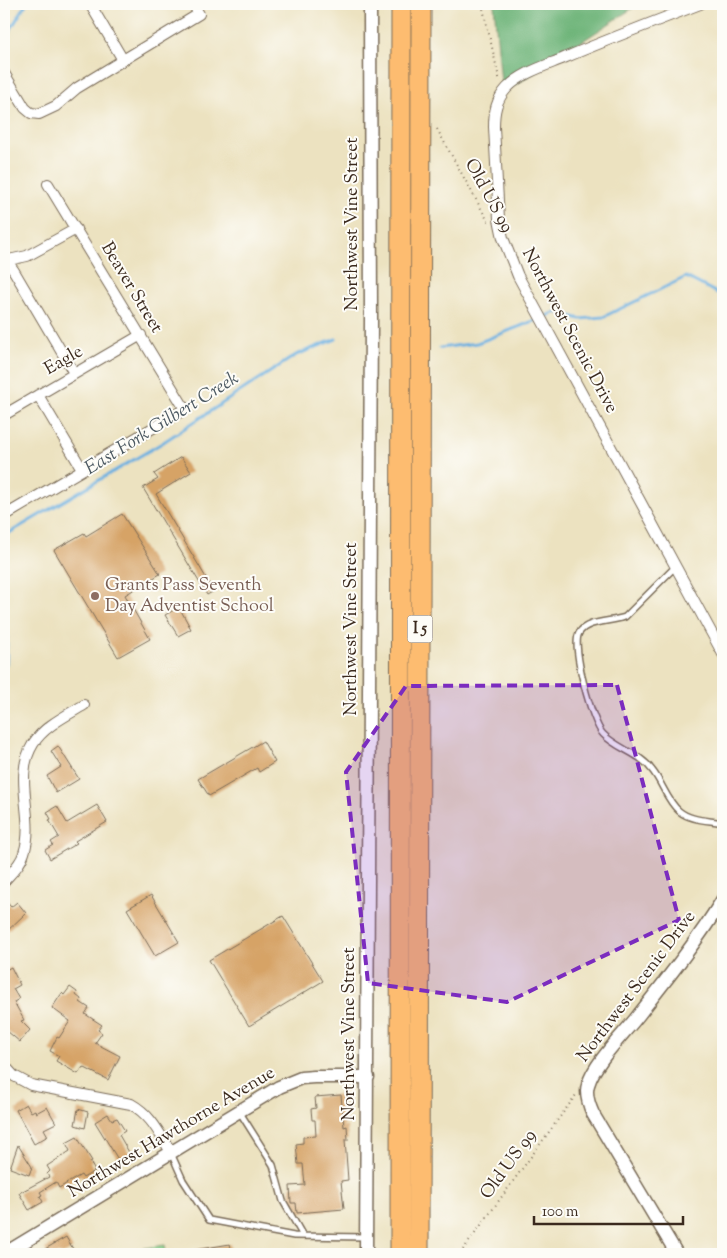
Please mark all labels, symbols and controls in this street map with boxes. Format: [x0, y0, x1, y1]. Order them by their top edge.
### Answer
street label: Northwest Vine Street [340, 137, 366, 311]
street label: Old US 99 [457, 154, 519, 238]
street label: Beaver Street [94, 238, 168, 338]
street label: Northwest Scenic Drive [514, 244, 624, 418]
street label: Eagle [40, 340, 88, 382]
water label: East Fork Gilbert Creek [80, 365, 245, 482]
street label: Northwest Vine Street [339, 542, 365, 716]
place label: Grants Pass Seventh Day Adventist School [105, 573, 274, 620]
marker: Grants Pass Seventh Day Adventist School [89, 590, 101, 602]
road number: I 5 [408, 616, 432, 642]
street label: Northwest Scenic Drive [571, 906, 703, 1068]
street label: Northwest Vine Street [337, 947, 363, 1121]
street label: Northwest Hawthorne Avenue [64, 1061, 280, 1205]
street label: Old US 99 [475, 1124, 543, 1205]
scale bar [534, 1193, 683, 1225]
text: 100 m [542, 1202, 579, 1223]

